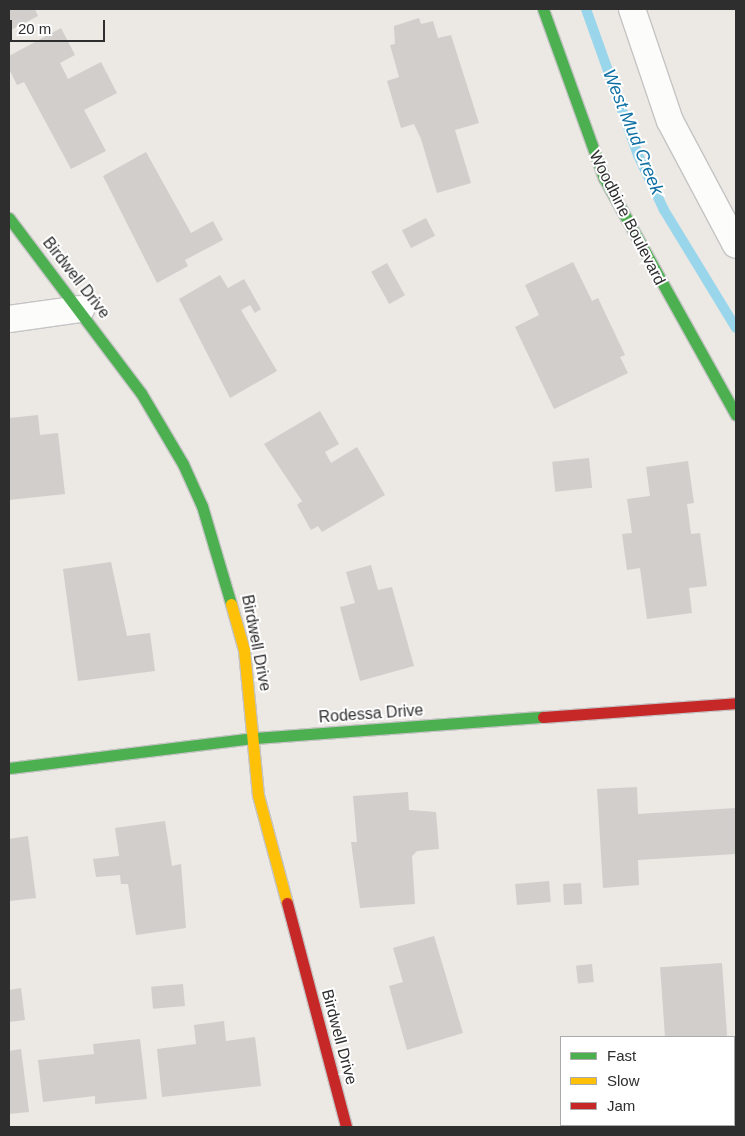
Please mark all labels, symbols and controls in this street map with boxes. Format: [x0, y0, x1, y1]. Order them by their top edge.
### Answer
scale bar [12, 10, 108, 42]
text: 20 m [18, 20, 51, 37]
water label: West Mud Creek [598, 66, 668, 198]
street label: Woodbine Boulevard [585, 148, 669, 288]
street label: Birdwell Drive [38, 234, 114, 322]
street label: Birdwell Drive [237, 593, 275, 693]
street label: Rodessa Drive [318, 701, 424, 727]
street label: Birdwell Drive [317, 987, 361, 1087]
legend [560, 1036, 735, 1126]
text: Fast [607, 1047, 636, 1064]
text: Slow [607, 1072, 640, 1089]
text: Jam [607, 1097, 635, 1114]

